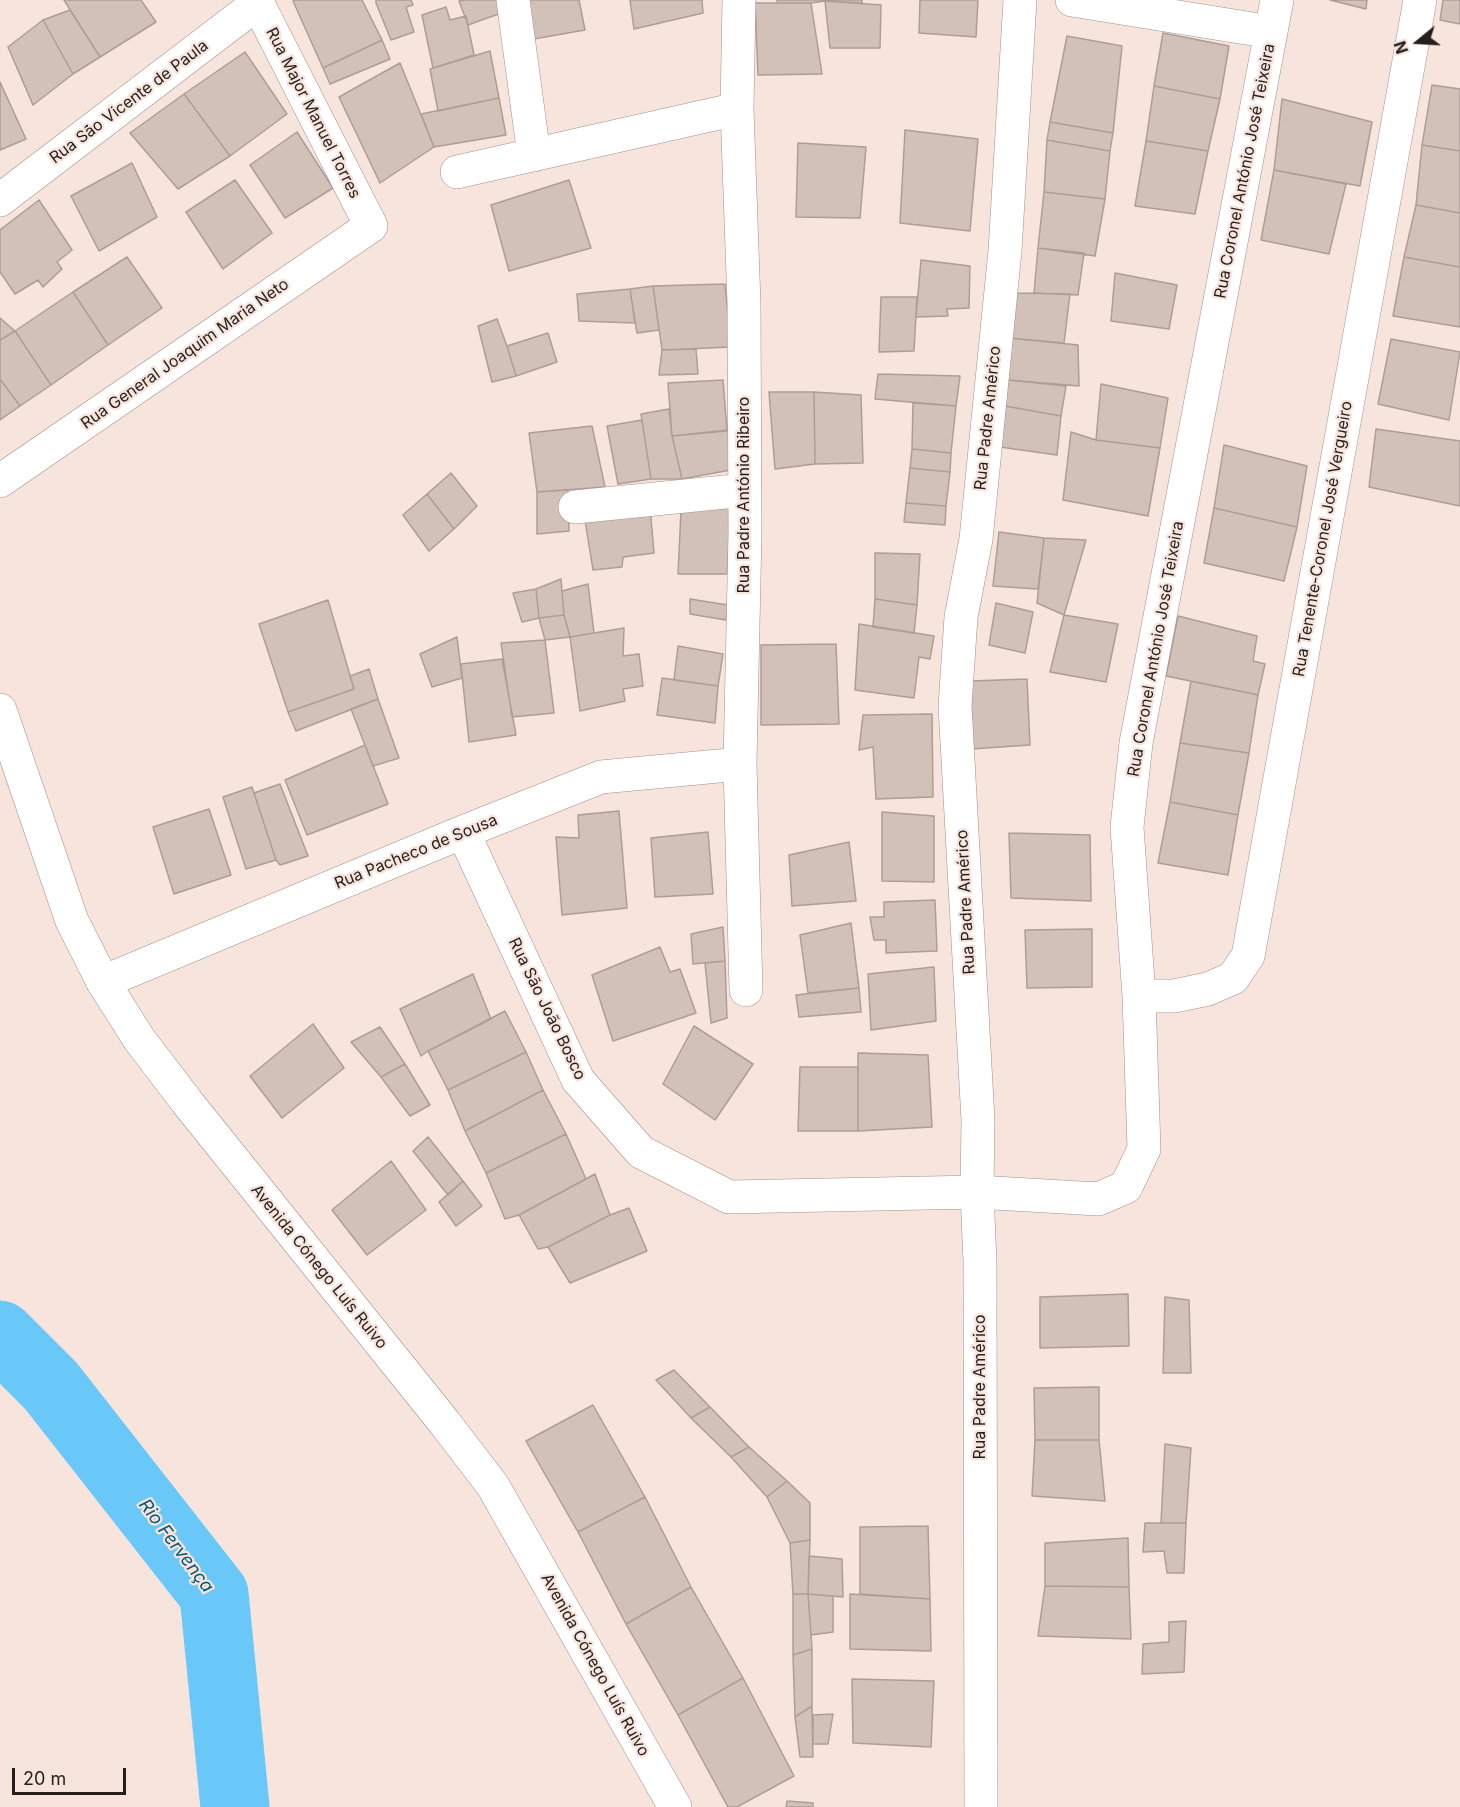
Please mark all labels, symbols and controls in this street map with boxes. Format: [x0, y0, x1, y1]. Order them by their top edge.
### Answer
north arrow [1388, 12, 1448, 72]
street label: Rua Major Manuel Torres [261, 24, 365, 202]
street label: Rua São Vicente de Paula [46, 36, 212, 168]
text: N [1389, 39, 1412, 56]
street label: Rua Coronel António José Teixeira [1211, 42, 1279, 300]
street label: Rua General Joaquim Maria Neto [77, 275, 293, 433]
street label: Rua Padre Américo [971, 345, 1005, 491]
street label: Rua Padre António Ribeiro [734, 397, 754, 593]
street label: Rua Tenente-Coronel José Vergueiro [1289, 400, 1357, 678]
street label: Rua Coronel António José Teixeira [1124, 520, 1188, 778]
street label: Rua Pacheco de Sousa [332, 811, 500, 893]
street label: Rua Padre Américo [953, 829, 979, 975]
street label: Rua São João Bosco [504, 935, 590, 1083]
street label: Avenida Cónego Luís Ruivo [247, 1181, 391, 1353]
street label: Rua Padre Américo [970, 1314, 990, 1460]
water label: Rio Fervença [134, 1495, 218, 1597]
street label: Avenida Cónego Luís Ruivo [537, 1570, 653, 1760]
scale bar [15, 1756, 129, 1794]
text: 20 m [23, 1768, 66, 1789]

